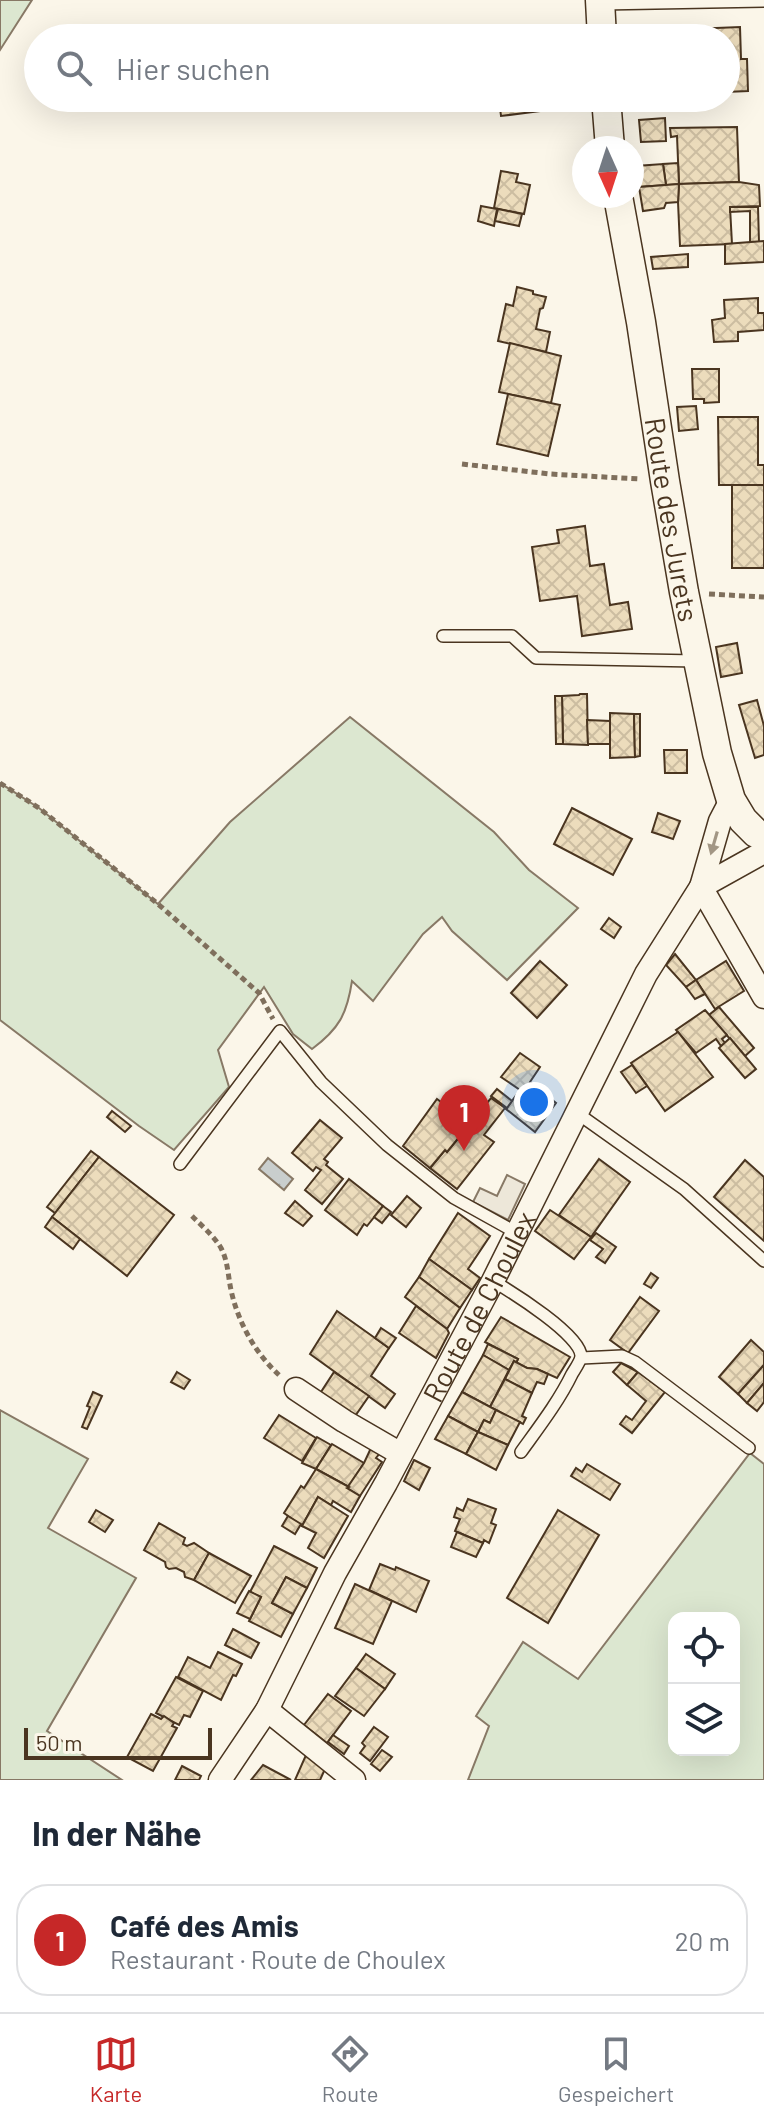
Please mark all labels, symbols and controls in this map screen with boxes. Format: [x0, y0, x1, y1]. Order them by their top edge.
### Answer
search box [24, 24, 740, 112]
icon: search [52, 46, 96, 90]
text: Hier suchen [116, 50, 270, 86]
north arrow [572, 136, 644, 208]
street label: Route des Jurets [639, 415, 707, 624]
one-way arrow [707, 831, 720, 855]
your location [514, 1082, 554, 1122]
pin: 1 [438, 1085, 490, 1151]
street label: Route de Choulex [415, 1206, 542, 1408]
map controls [668, 1612, 740, 1756]
button: locate [668, 1612, 740, 1684]
button: layers [668, 1684, 740, 1756]
scale bar [24, 1724, 212, 1760]
text: 50 m [36, 1729, 82, 1755]
text: In der Nähe [32, 1812, 202, 1853]
text: Café des Amis [110, 1907, 299, 1943]
text: 1 [55, 1925, 65, 1956]
text: 20 m [675, 1925, 730, 1956]
text: Restaurant · Route de Choulex [110, 1943, 446, 1974]
tab: Karte [90, 2032, 142, 2106]
tab: Route [322, 2032, 378, 2106]
tab: Gespeichert [558, 2032, 674, 2106]

